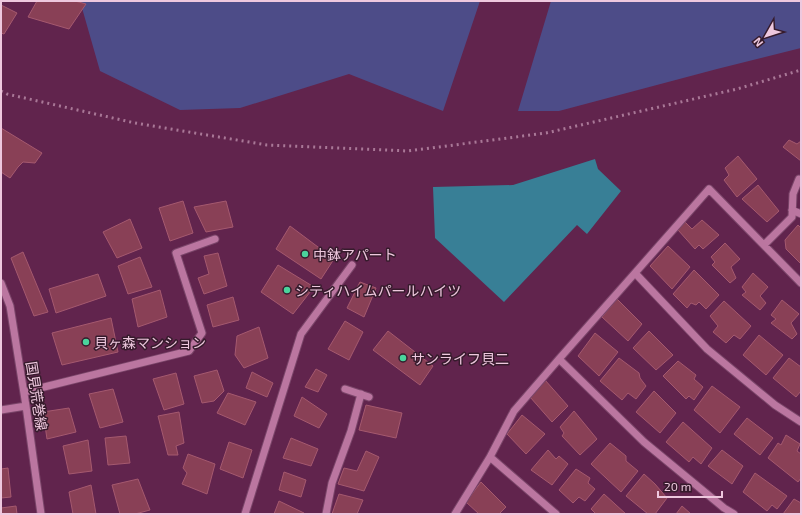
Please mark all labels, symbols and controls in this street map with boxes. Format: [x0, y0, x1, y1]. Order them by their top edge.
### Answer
north arrow [746, 16, 786, 56]
text: N [750, 35, 765, 50]
place label: 中鉢アパート [313, 246, 397, 263]
marker: 中鉢アパート [300, 249, 310, 259]
place label: シティハイムパールハイツ [295, 282, 461, 299]
marker: シティハイムパールハイツ [282, 285, 292, 295]
place label: 貝ヶ森マンション [94, 334, 206, 351]
marker: 貝ヶ森マンション [81, 337, 91, 347]
place label: サンライフ貝二 [411, 350, 509, 367]
marker: サンライフ貝二 [398, 353, 408, 363]
street label: 国見荒巻線 [23, 360, 51, 432]
scale bar [658, 473, 722, 499]
text: 20 m [664, 479, 691, 493]

